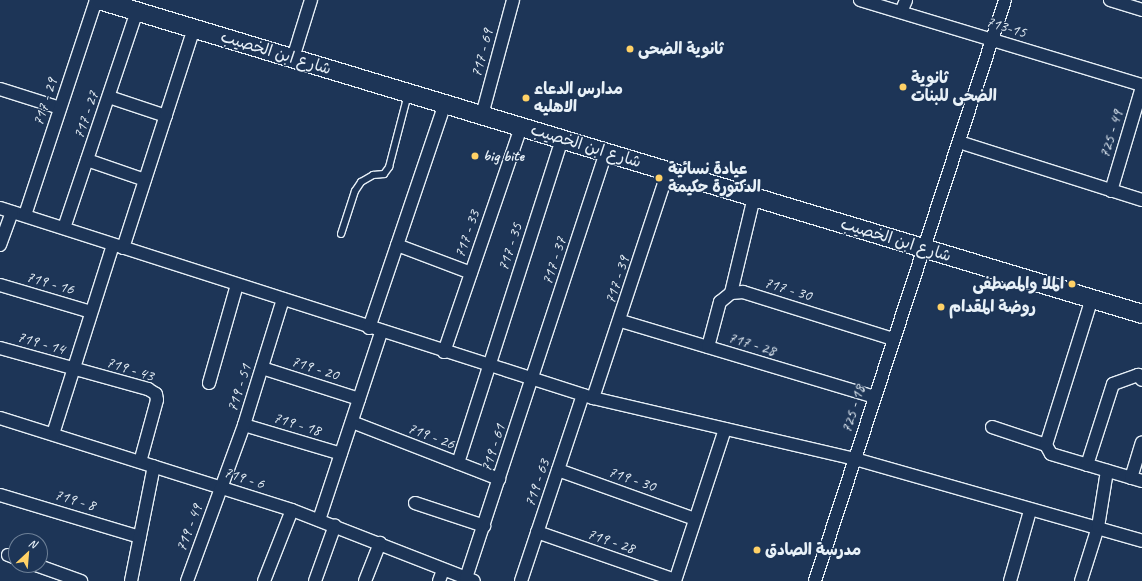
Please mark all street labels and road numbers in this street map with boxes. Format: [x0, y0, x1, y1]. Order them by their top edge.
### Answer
street label: 713-15 [983, 12, 1029, 42]
street label: شارع ابن الخصيب [218, 27, 334, 79]
street label: 717 - 69 [466, 27, 498, 79]
street label: 717 - 29 [28, 76, 62, 128]
street label: 717 - 27 [69, 89, 103, 141]
street label: 725 - 49 [1095, 108, 1127, 160]
street label: شارع ابن الخصيب [528, 120, 644, 172]
street label: 717 - 33 [450, 208, 484, 260]
street label: شارع ابن الخصيب [838, 214, 954, 266]
street label: 717 - 35 [493, 221, 527, 273]
street label: 717 - 37 [537, 235, 571, 287]
street label: 717 - 39 [600, 254, 634, 306]
street label: 719 - 16 [24, 267, 76, 299]
street label: 717 - 30 [762, 273, 814, 305]
street label: 719 - 14 [15, 327, 67, 359]
street label: 717 - 28 [726, 328, 778, 360]
street label: 719 - 20 [289, 351, 341, 385]
street label: 719 - 43 [104, 352, 156, 386]
street label: 719 - 51 [222, 362, 256, 414]
street label: 725 - 18 [837, 383, 869, 435]
street label: 719 - 18 [271, 408, 323, 440]
street label: 719 - 26 [405, 418, 457, 454]
street label: 719 - 61 [476, 422, 510, 474]
street label: 719 - 63 [520, 457, 554, 509]
street label: 719 - 6 [221, 462, 267, 494]
street label: 719 - 30 [606, 462, 658, 496]
street label: 719 - 8 [52, 485, 98, 515]
street label: 719 - 49 [171, 502, 207, 554]
street label: 719 - 28 [585, 524, 637, 558]

